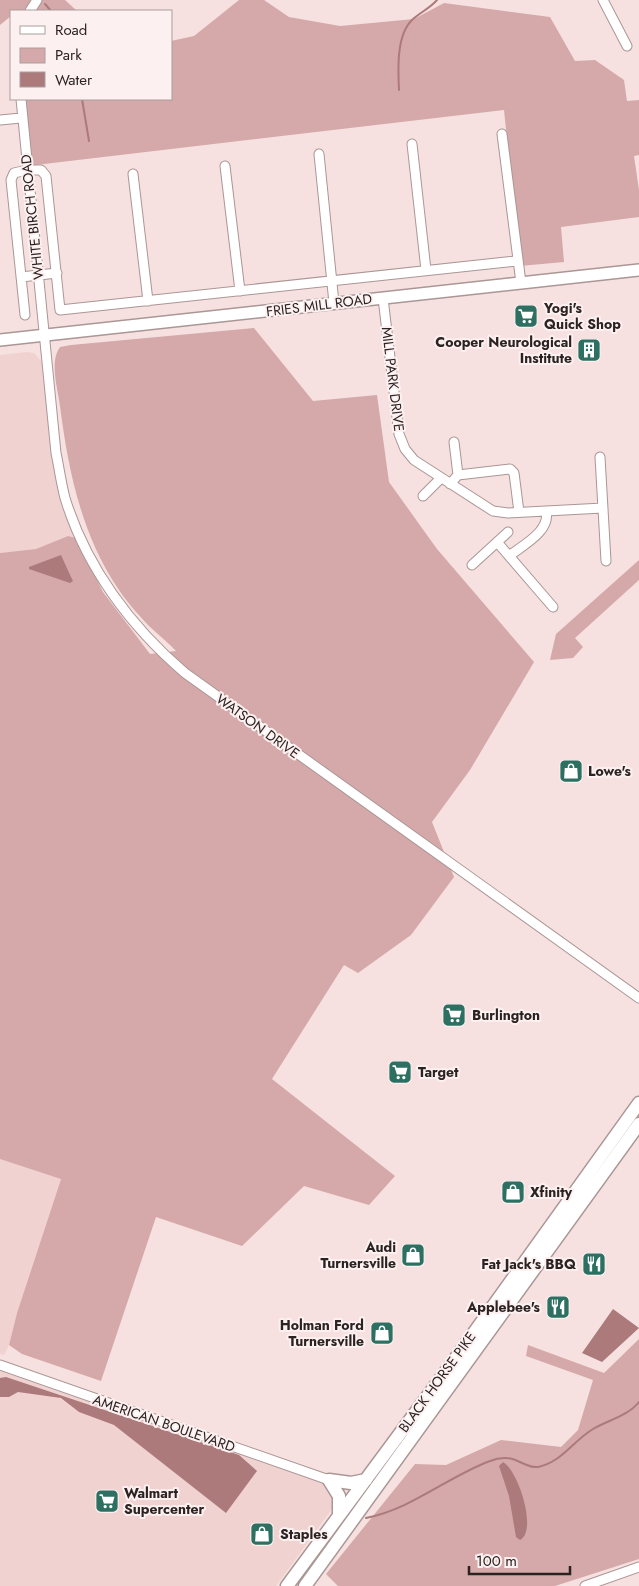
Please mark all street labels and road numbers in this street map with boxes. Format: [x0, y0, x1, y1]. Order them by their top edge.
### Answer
street label: WHITE BIRCH ROAD [15, 153, 49, 281]
street label: FRIES MILL ROAD [265, 289, 373, 321]
street label: MILL PARK DRIVE [377, 326, 409, 432]
street label: WATSON DRIVE [212, 689, 304, 763]
street label: BLACK HORSE PIKE [394, 1327, 480, 1437]
street label: AMERICAN BOULEVARD [90, 1389, 238, 1457]

